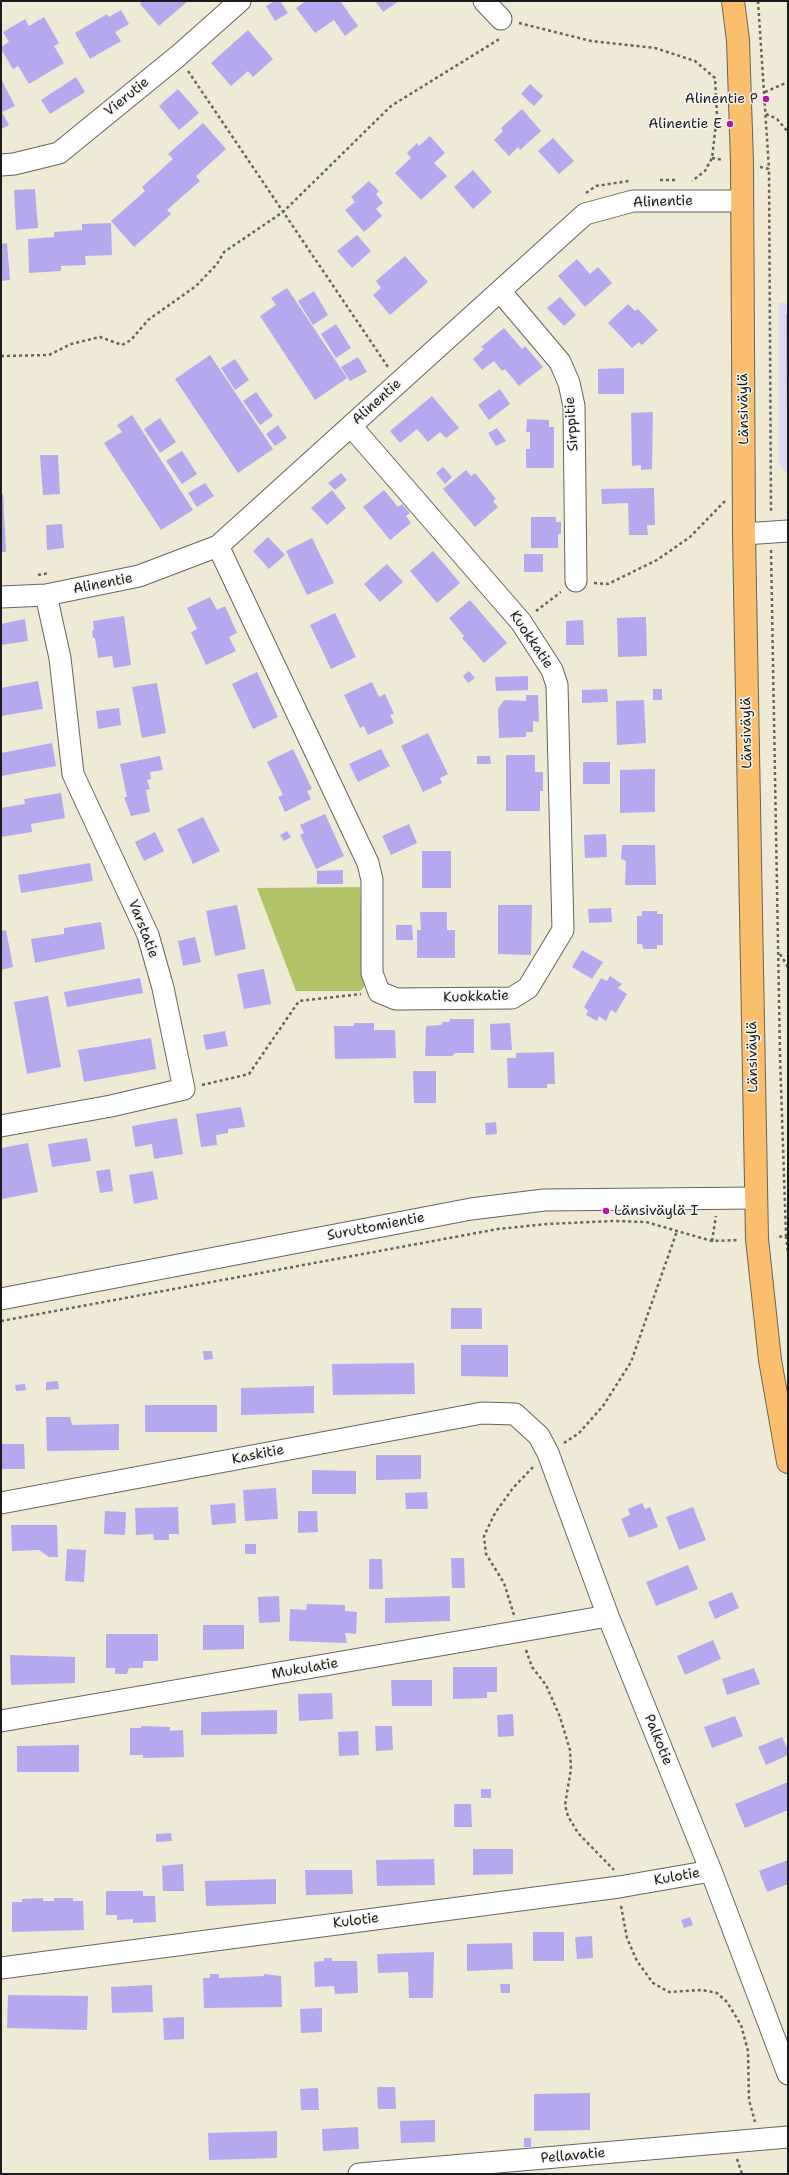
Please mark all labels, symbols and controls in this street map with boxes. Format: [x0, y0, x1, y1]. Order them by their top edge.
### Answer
street label: Vierutie [101, 74, 153, 120]
place label: Alinentie P [685, 91, 758, 107]
marker: Alinentie P [761, 94, 771, 104]
place label: Alinentie E [648, 116, 722, 132]
marker: Alinentie E [725, 119, 735, 129]
street label: Alinentie [633, 193, 693, 211]
street label: Länsiväylä [735, 373, 753, 445]
street label: Alinentie [349, 376, 405, 428]
street label: Sirppitie [562, 396, 582, 452]
street label: Alinentie [72, 570, 134, 598]
street label: Kuokkatie [506, 608, 556, 672]
street label: Länsiväylä [738, 697, 756, 769]
street label: Varstatie [124, 897, 162, 961]
street label: Kuokkatie [443, 987, 509, 1007]
street label: Länsiväylä [744, 1021, 762, 1093]
place label: Länsiväylä I [614, 1203, 698, 1219]
marker: Länsiväylä I [601, 1206, 611, 1216]
street label: Suruttomientie [326, 1209, 426, 1245]
street label: Kaskitie [230, 1442, 286, 1468]
street label: Mukulatie [270, 1655, 340, 1683]
street label: Palkotie [640, 1712, 676, 1768]
street label: Kulotie [653, 1865, 701, 1889]
street label: Kulotie [332, 1910, 380, 1932]
street label: Pellavatie [540, 2145, 606, 2167]

